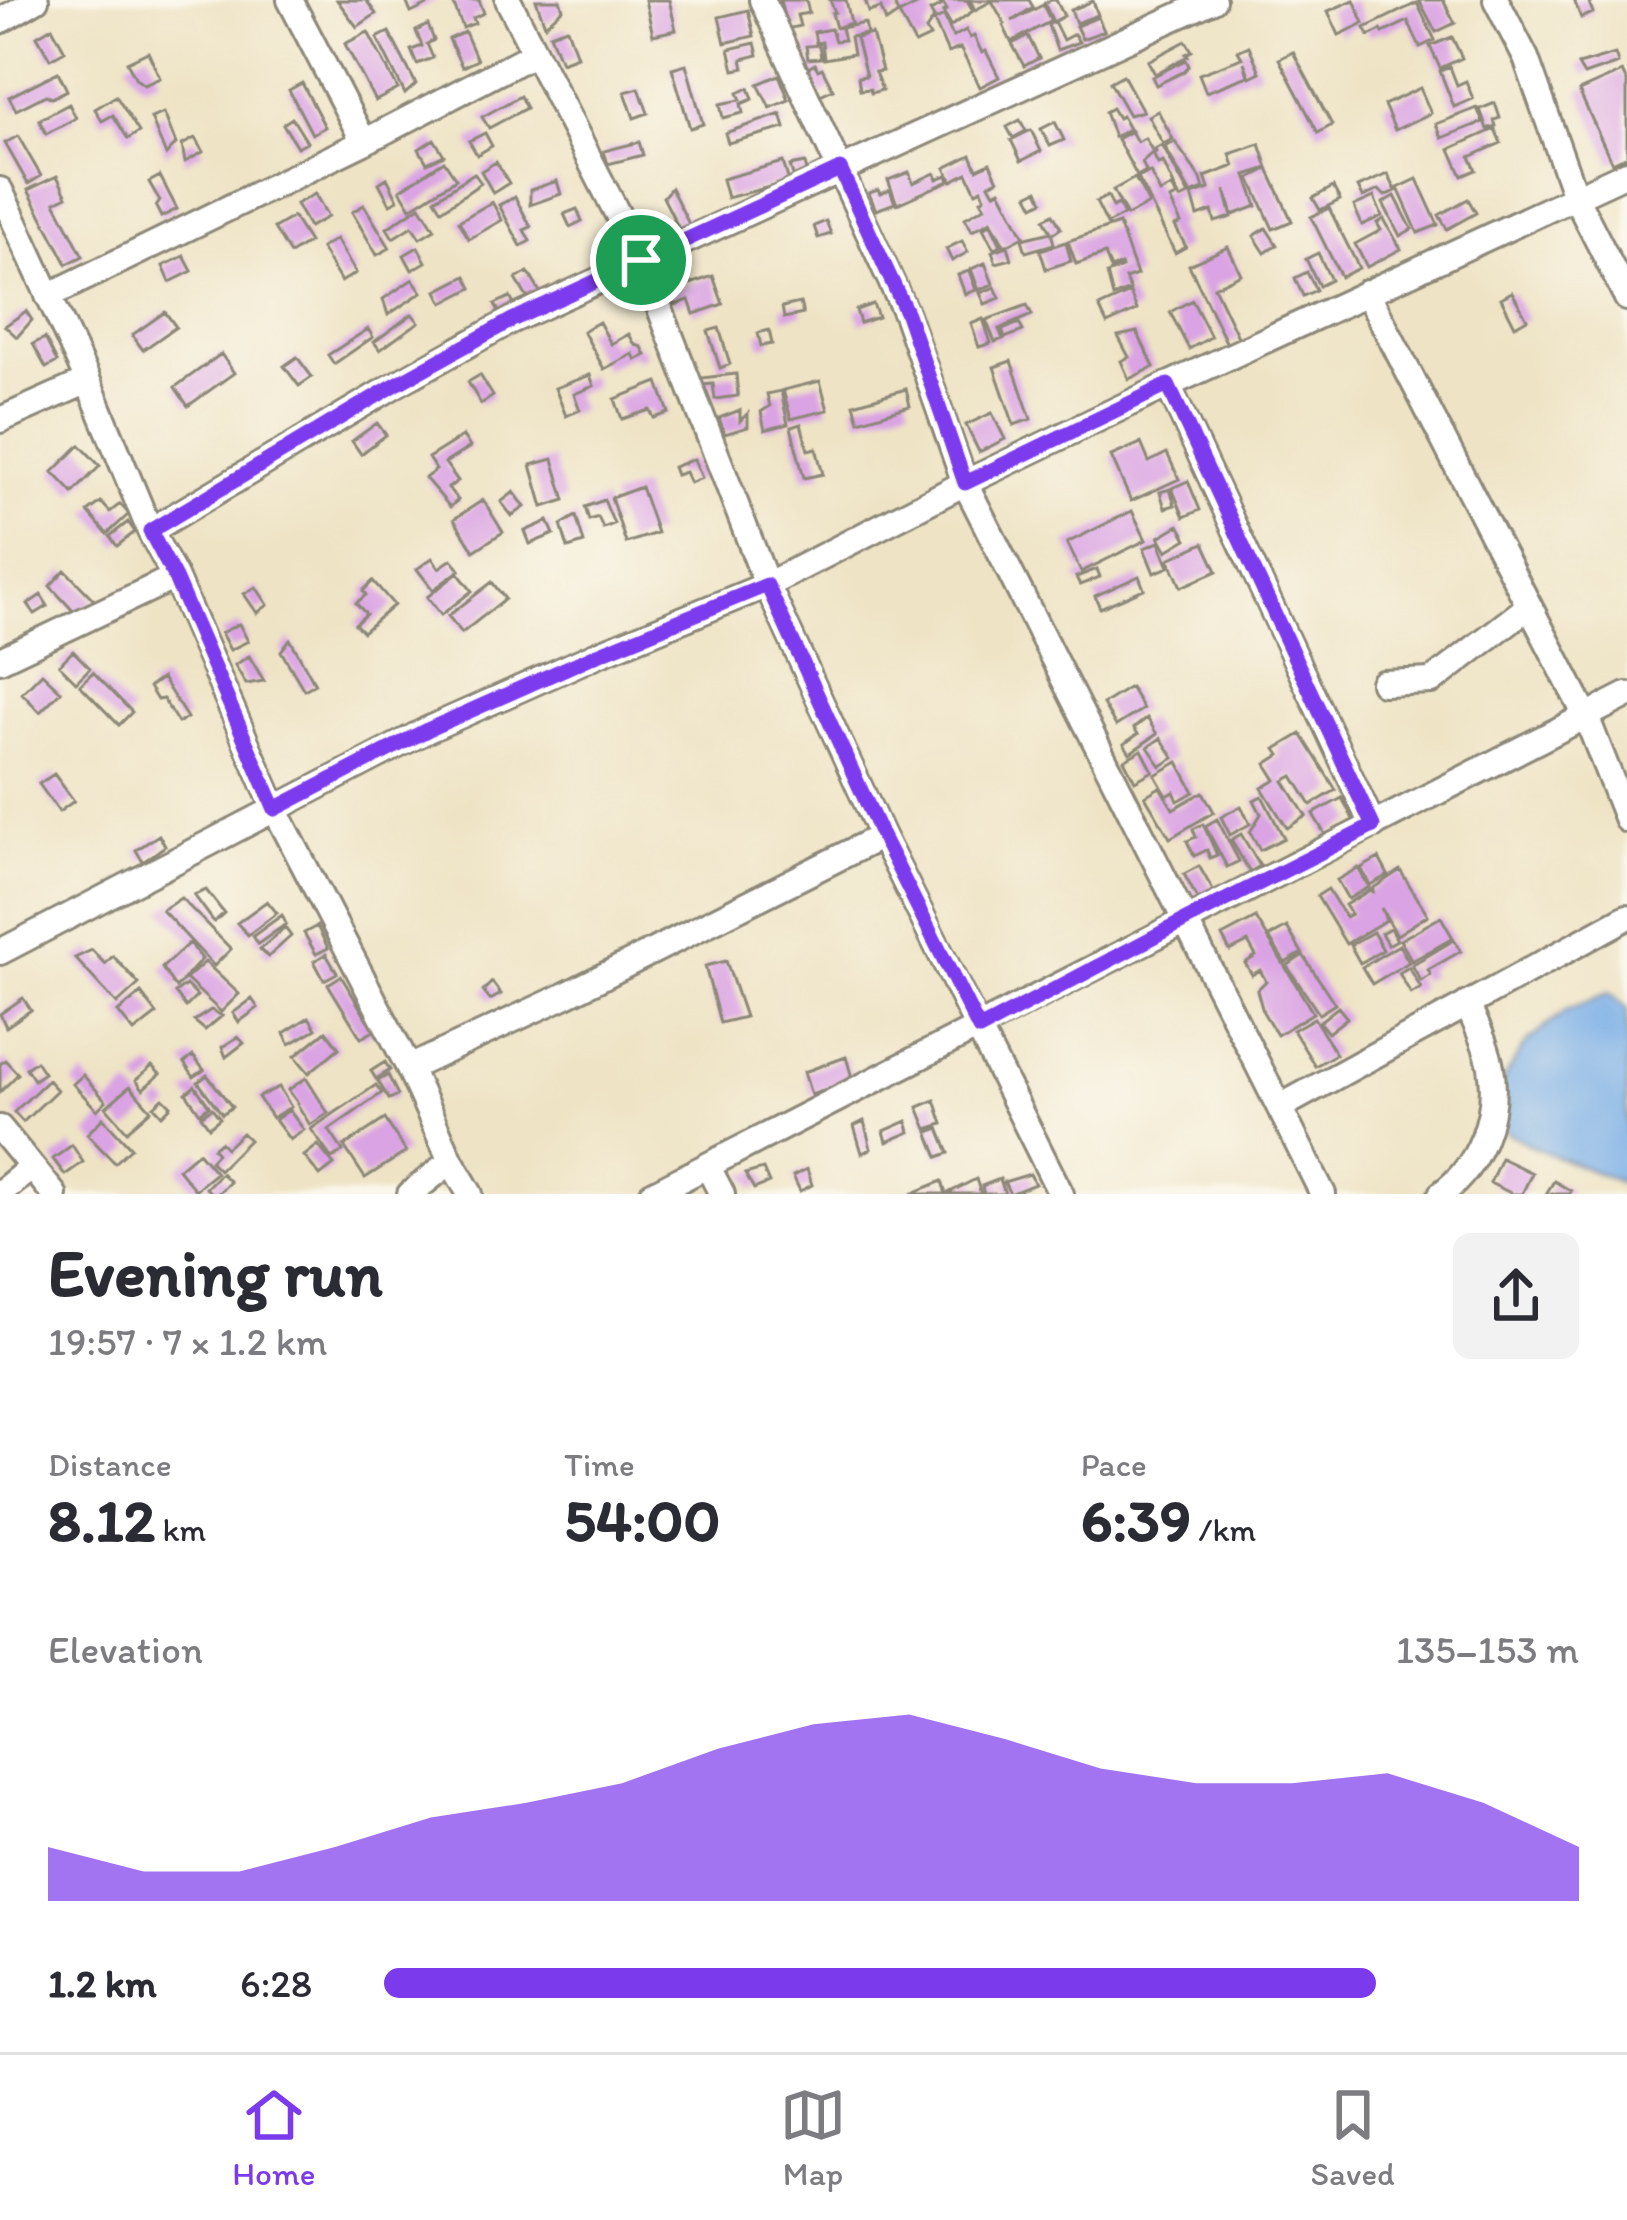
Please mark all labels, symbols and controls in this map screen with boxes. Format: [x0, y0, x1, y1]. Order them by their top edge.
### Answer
pin [590, 209, 692, 311]
icon: arrive [608, 227, 674, 293]
text: Evening run [48, 1233, 383, 1313]
button: share [1453, 1233, 1579, 1359]
text: 19:57 · 7 × 1.2 km [48, 1318, 327, 1365]
text: Distance [48, 1445, 172, 1484]
text: Time [564, 1445, 635, 1484]
text: Pace [1081, 1445, 1147, 1484]
text: 8.12 [48, 1484, 155, 1556]
text: 54:00 [564, 1484, 721, 1556]
text: 6:39 [1081, 1484, 1191, 1556]
text: km [155, 1510, 206, 1549]
text: /km [1191, 1510, 1256, 1549]
text: Elevation [48, 1626, 203, 1673]
text: 135–153 m [1396, 1626, 1579, 1673]
text: 1.2 km [48, 1960, 157, 2007]
text: 6:28 [240, 1960, 312, 2007]
tab: Home [232, 2082, 315, 2193]
tab: Map [780, 2082, 846, 2193]
tab: Saved [1311, 2082, 1395, 2193]

